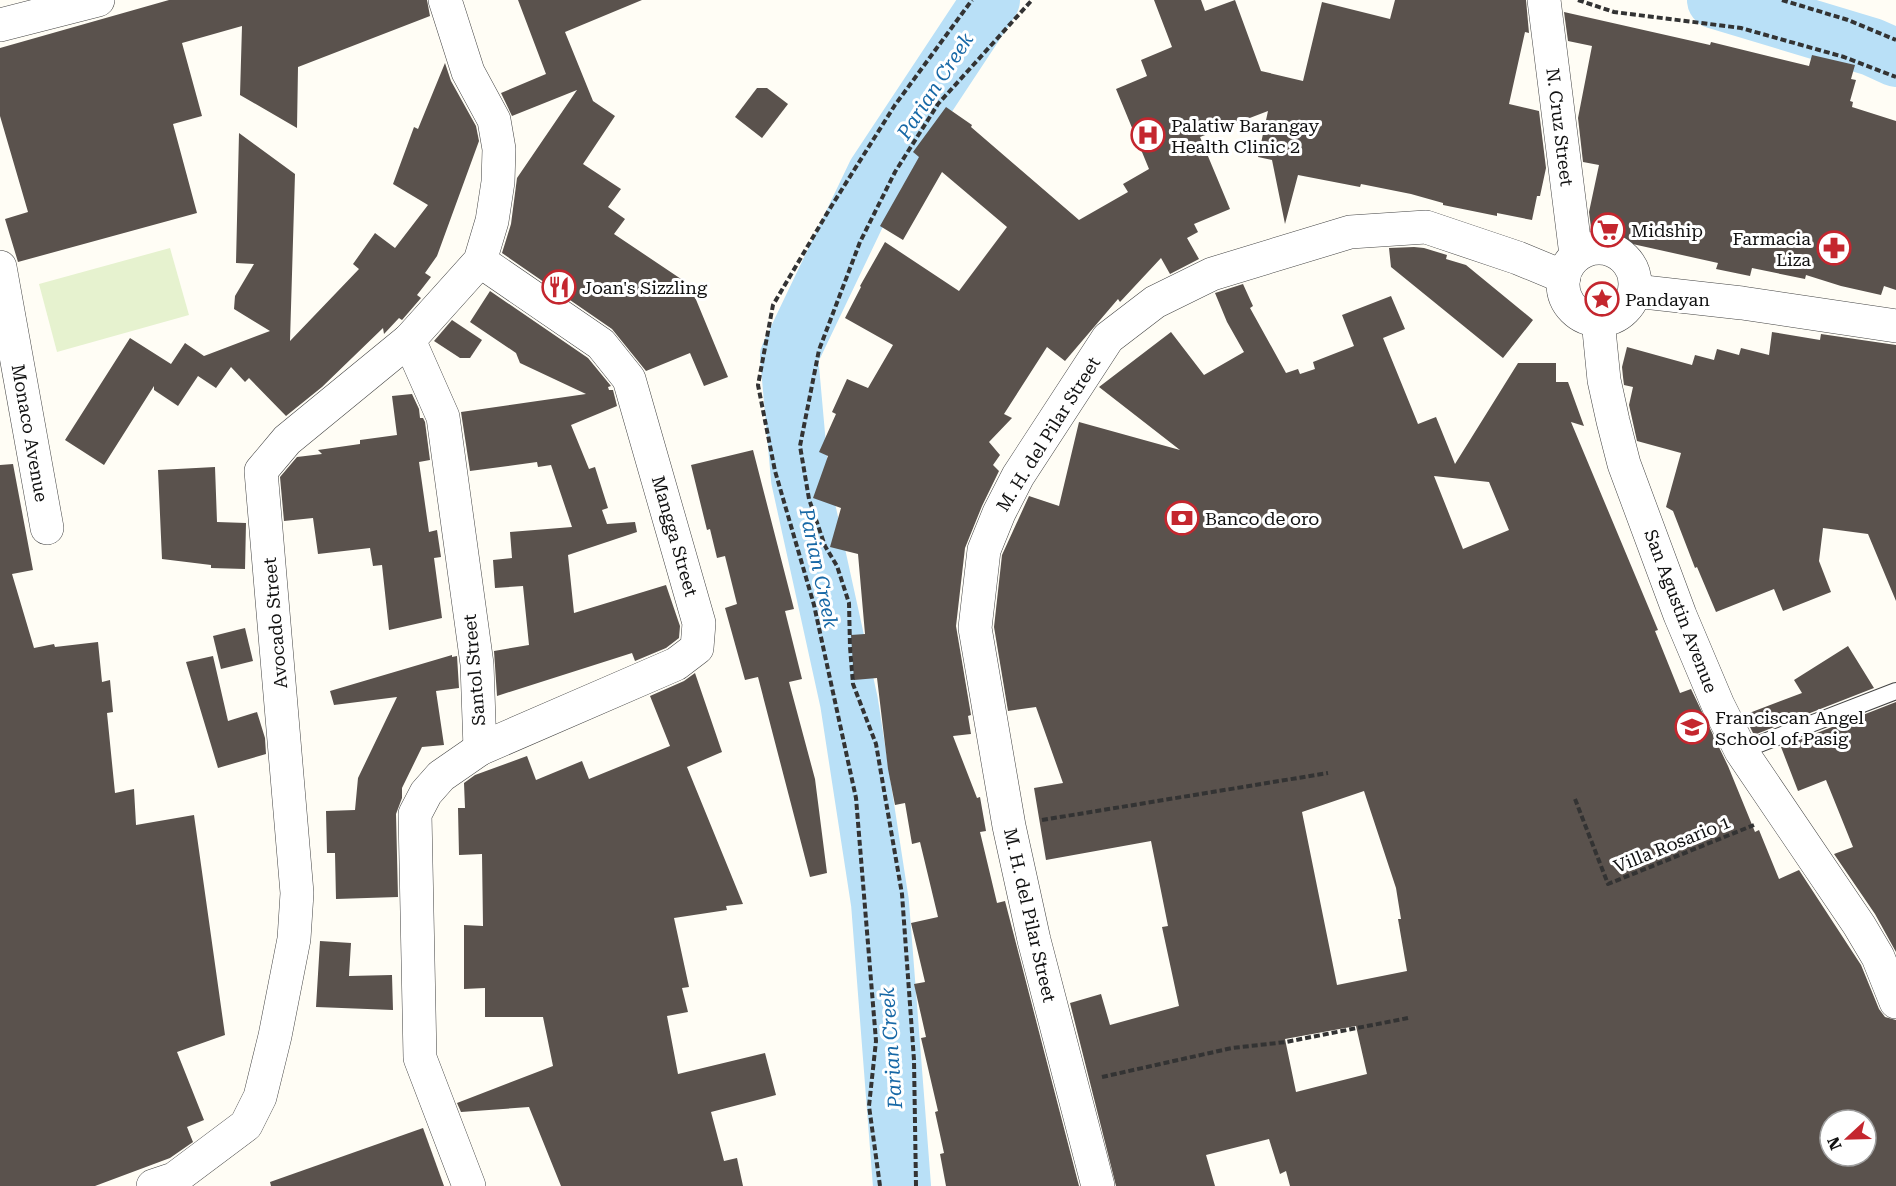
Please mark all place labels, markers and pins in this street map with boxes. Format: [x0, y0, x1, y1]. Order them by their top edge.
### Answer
place label: Palatiw Barangay Health Clinic 2 [1171, 115, 1319, 157]
hospital icon: Palatiw Barangay Health Clinic 2 [1130, 117, 1166, 153]
supermarket icon: Midship [1590, 212, 1626, 248]
place label: Midship [1631, 220, 1703, 241]
place label: Farmacia Liza [1732, 228, 1811, 270]
pharmacy icon: Farmacia Liza [1816, 230, 1852, 266]
restaurant icon: Joan's Sizzling [541, 269, 577, 305]
place label: Joan's Sizzling [582, 277, 708, 298]
place icon: Pandayan [1584, 281, 1620, 317]
place label: Pandayan [1625, 289, 1710, 310]
bank icon: Banco de oro [1164, 500, 1200, 536]
place label: Banco de oro [1205, 508, 1319, 529]
place label: Franciscan Angel School of Pasig [1715, 707, 1864, 749]
school or university icon: Franciscan Angel School of Pasig [1674, 709, 1710, 745]

